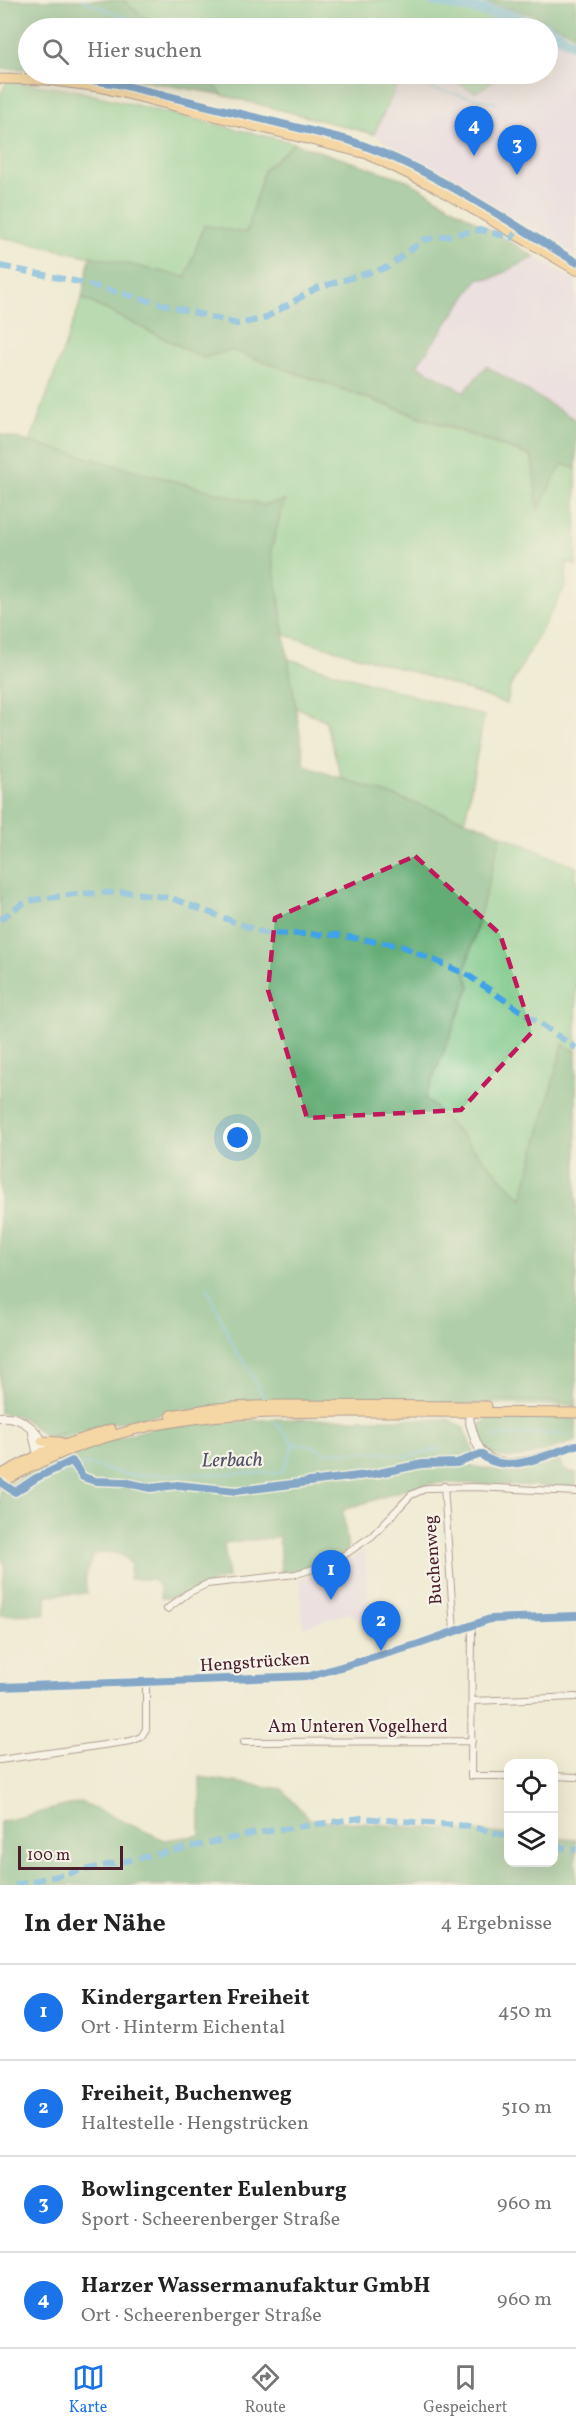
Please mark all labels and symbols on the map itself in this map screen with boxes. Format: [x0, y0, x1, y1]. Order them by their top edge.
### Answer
pin: 4 [454, 106, 494, 156]
pin: 3 [498, 126, 536, 175]
your location [223, 1123, 252, 1152]
water label: Lerbach [201, 1446, 263, 1476]
street label: Buchenweg [418, 1514, 450, 1606]
pin: 1 [312, 1550, 350, 1600]
pin: 2 [362, 1602, 400, 1651]
street label: Hengstrücken [199, 1647, 311, 1679]
street label: Am Unteren Vogelherd [268, 1715, 448, 1740]
scale bar [18, 1843, 123, 1870]

